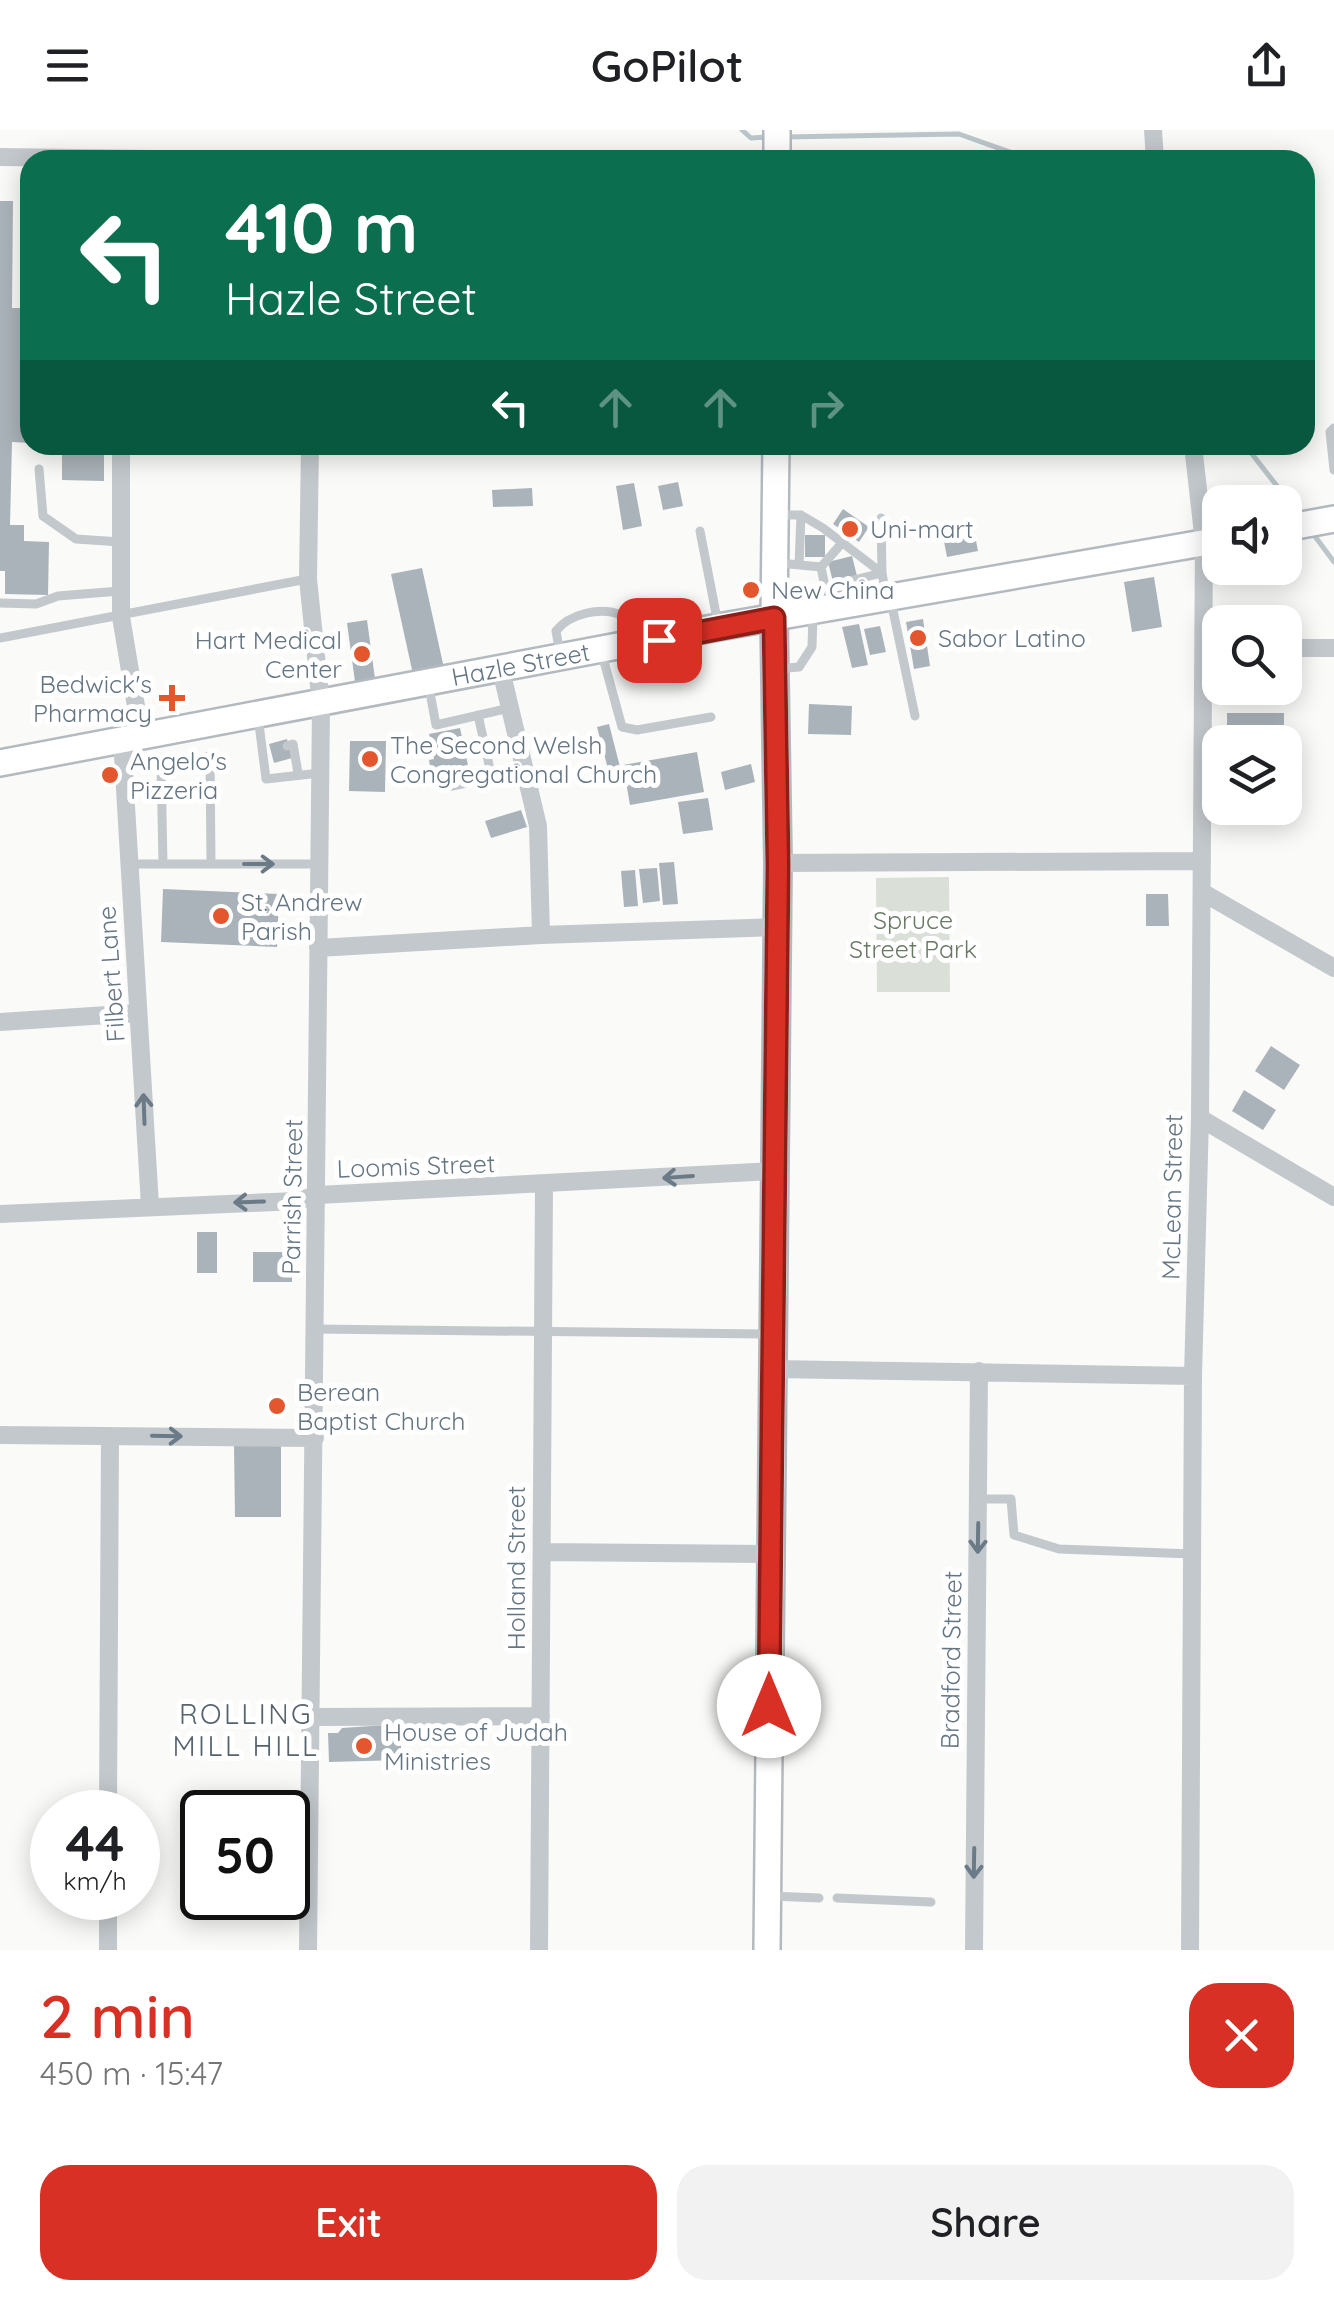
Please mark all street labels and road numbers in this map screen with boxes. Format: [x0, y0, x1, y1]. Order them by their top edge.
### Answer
street label: Hazle Street [449, 636, 592, 692]
street label: Filbert Lane [90, 905, 131, 1043]
street label: McLean Street [1155, 1114, 1188, 1280]
street label: Parrish Street [275, 1119, 308, 1275]
street label: Loomis Street [336, 1147, 496, 1184]
street label: Holland Street [500, 1486, 531, 1650]
street label: Bradford Street [933, 1571, 968, 1749]

